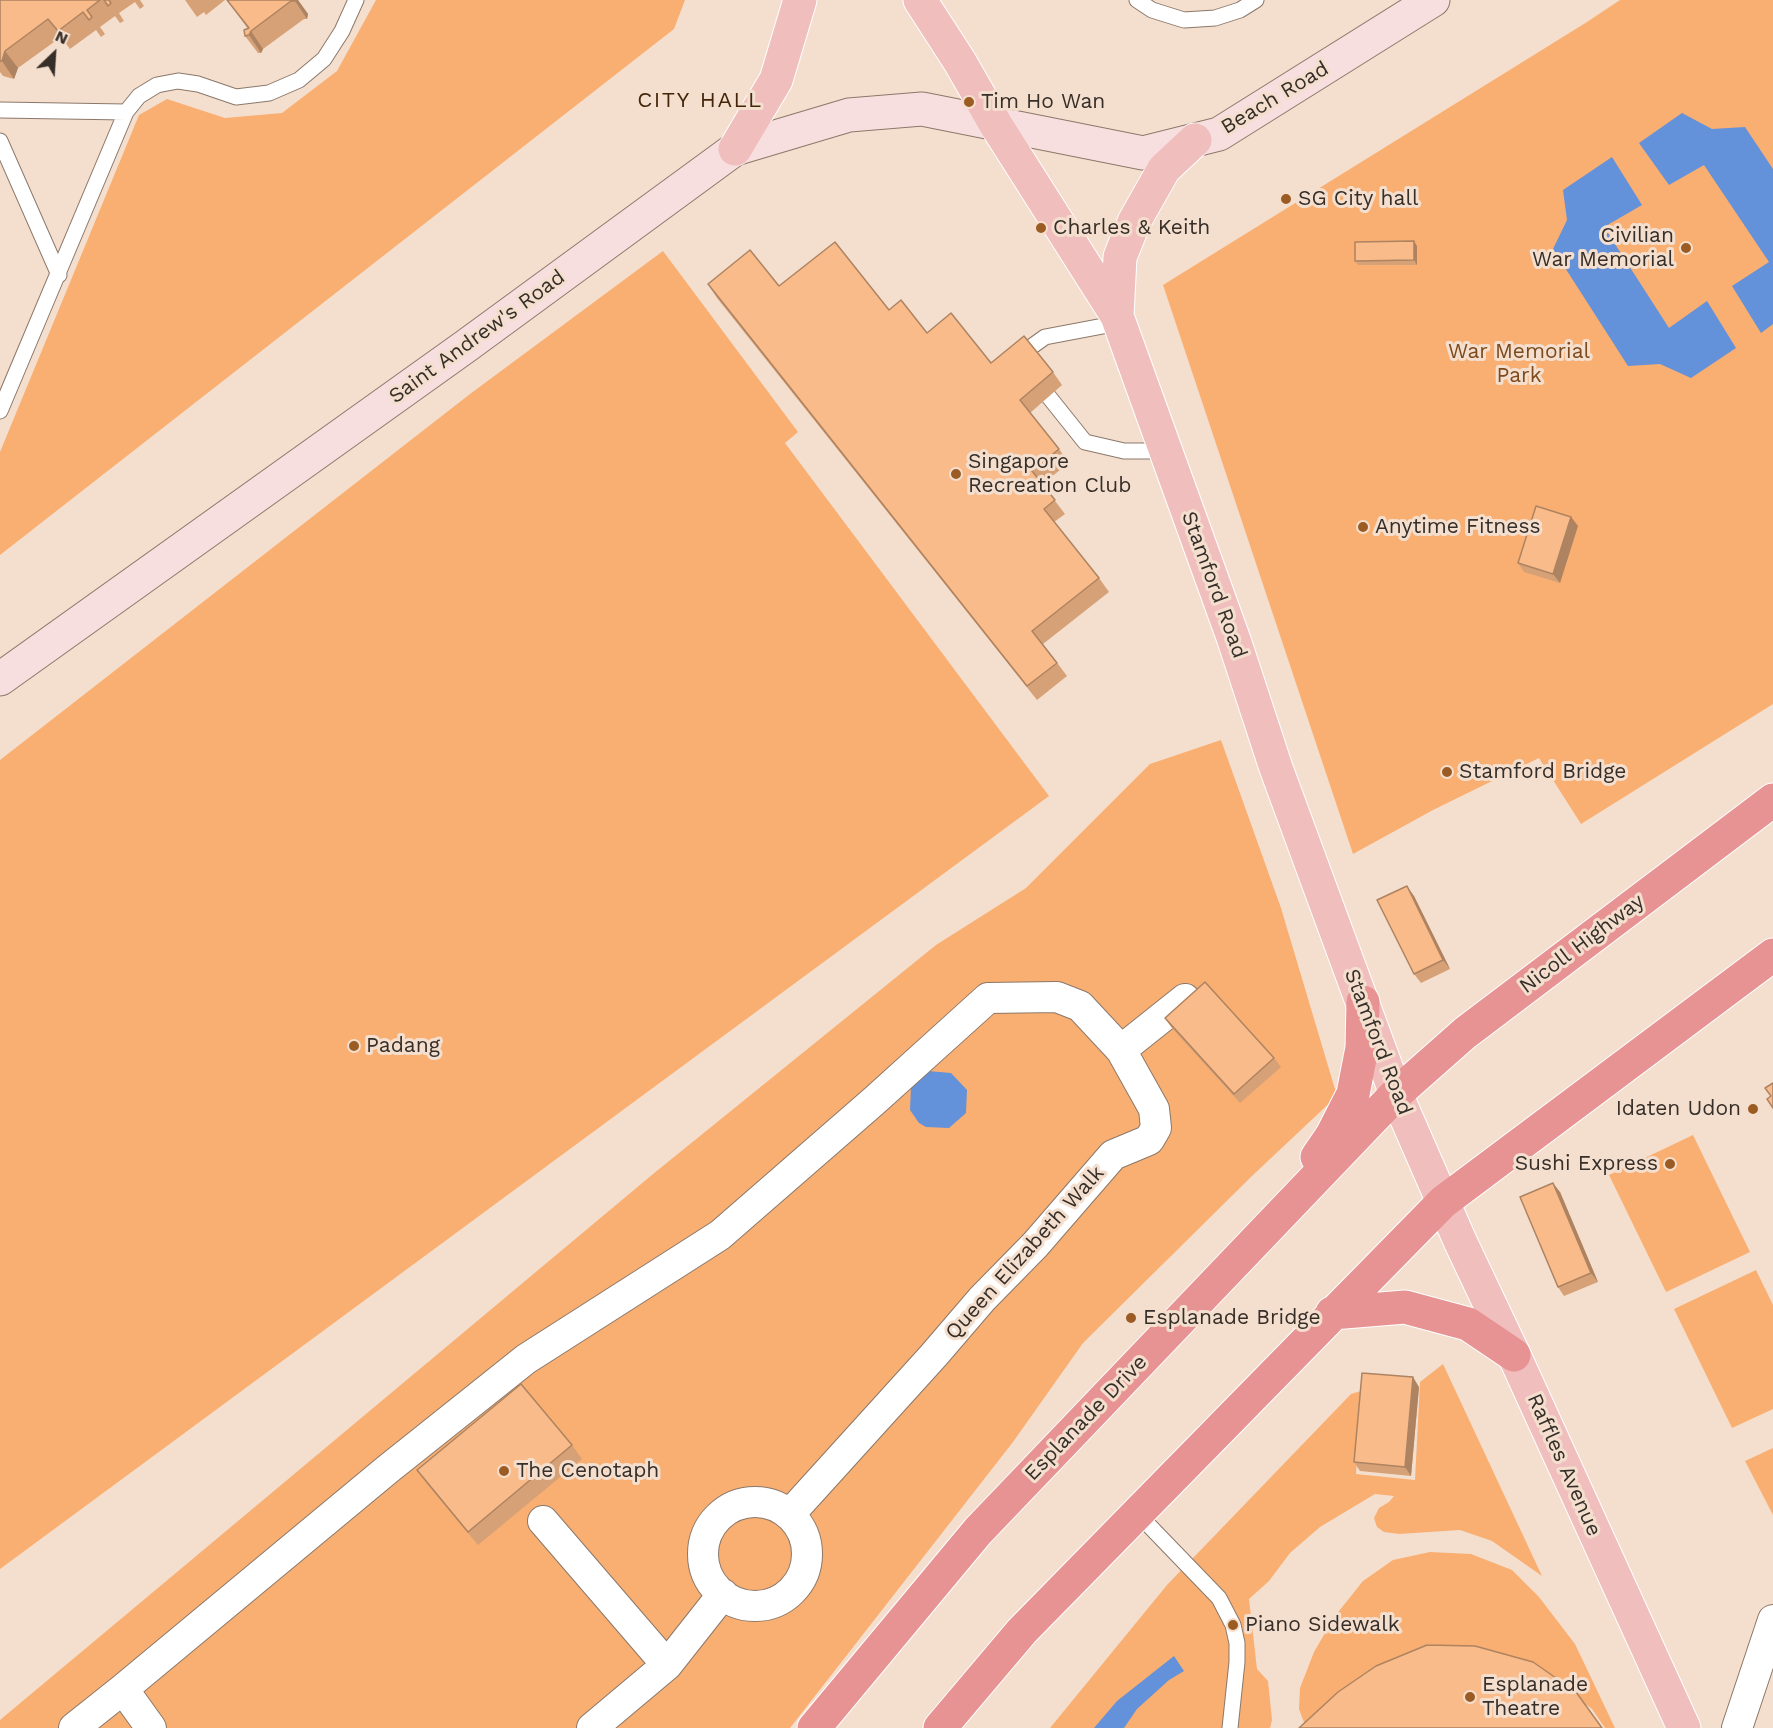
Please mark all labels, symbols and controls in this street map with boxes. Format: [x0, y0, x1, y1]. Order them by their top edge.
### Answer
north arrow [24, 24, 84, 84]
text: N [52, 26, 71, 48]
street label: Beach Road [1217, 56, 1333, 140]
district label: CITY HALL [637, 88, 763, 114]
place label: Tim Ho Wan [981, 89, 1105, 115]
marker: Tim Ho Wan [962, 95, 976, 109]
place label: SG City hall [1298, 186, 1418, 212]
marker: SG City hall [1279, 192, 1293, 206]
place label: Charles & Keith [1053, 215, 1210, 241]
marker: Charles & Keith [1034, 221, 1048, 235]
place label: Civilian War Memorial [1532, 223, 1674, 273]
marker: Civilian War Memorial [1679, 241, 1693, 255]
street label: Saint Andrew's Road [384, 265, 570, 409]
park label: War Memorial Park [1448, 339, 1590, 389]
place label: Singapore Recreation Club [968, 449, 1131, 499]
marker: Singapore Recreation Club [949, 467, 963, 481]
street label: Stamford Road [1176, 508, 1252, 662]
place label: Anytime Fitness [1375, 514, 1541, 540]
marker: Anytime Fitness [1356, 520, 1370, 534]
place label: Stamford Bridge [1459, 759, 1626, 785]
marker: Stamford Bridge [1440, 765, 1454, 779]
street label: Nicoll Highway [1515, 889, 1649, 999]
street label: Stamford Road [1339, 965, 1417, 1119]
place label: Padang [366, 1033, 440, 1059]
marker: Padang [347, 1039, 361, 1053]
place label: Idaten Udon [1616, 1096, 1741, 1122]
marker: Idaten Udon [1746, 1102, 1760, 1116]
place label: Sushi Express [1515, 1151, 1658, 1177]
marker: Sushi Express [1663, 1157, 1677, 1171]
street label: Queen Elizabeth Walk [940, 1161, 1110, 1345]
place label: Esplanade Bridge [1143, 1305, 1321, 1331]
marker: Esplanade Bridge [1124, 1311, 1138, 1325]
street label: Esplanade Drive [1019, 1350, 1153, 1486]
street label: Raffles Avenue [1521, 1390, 1607, 1540]
place label: The Cenotaph [516, 1458, 659, 1484]
marker: The Cenotaph [497, 1464, 511, 1478]
place label: Piano Sidewalk [1245, 1612, 1400, 1638]
marker: Piano Sidewalk [1226, 1618, 1240, 1632]
place label: Esplanade Theatre [1482, 1672, 1588, 1722]
marker: Esplanade Theatre [1463, 1690, 1477, 1704]

